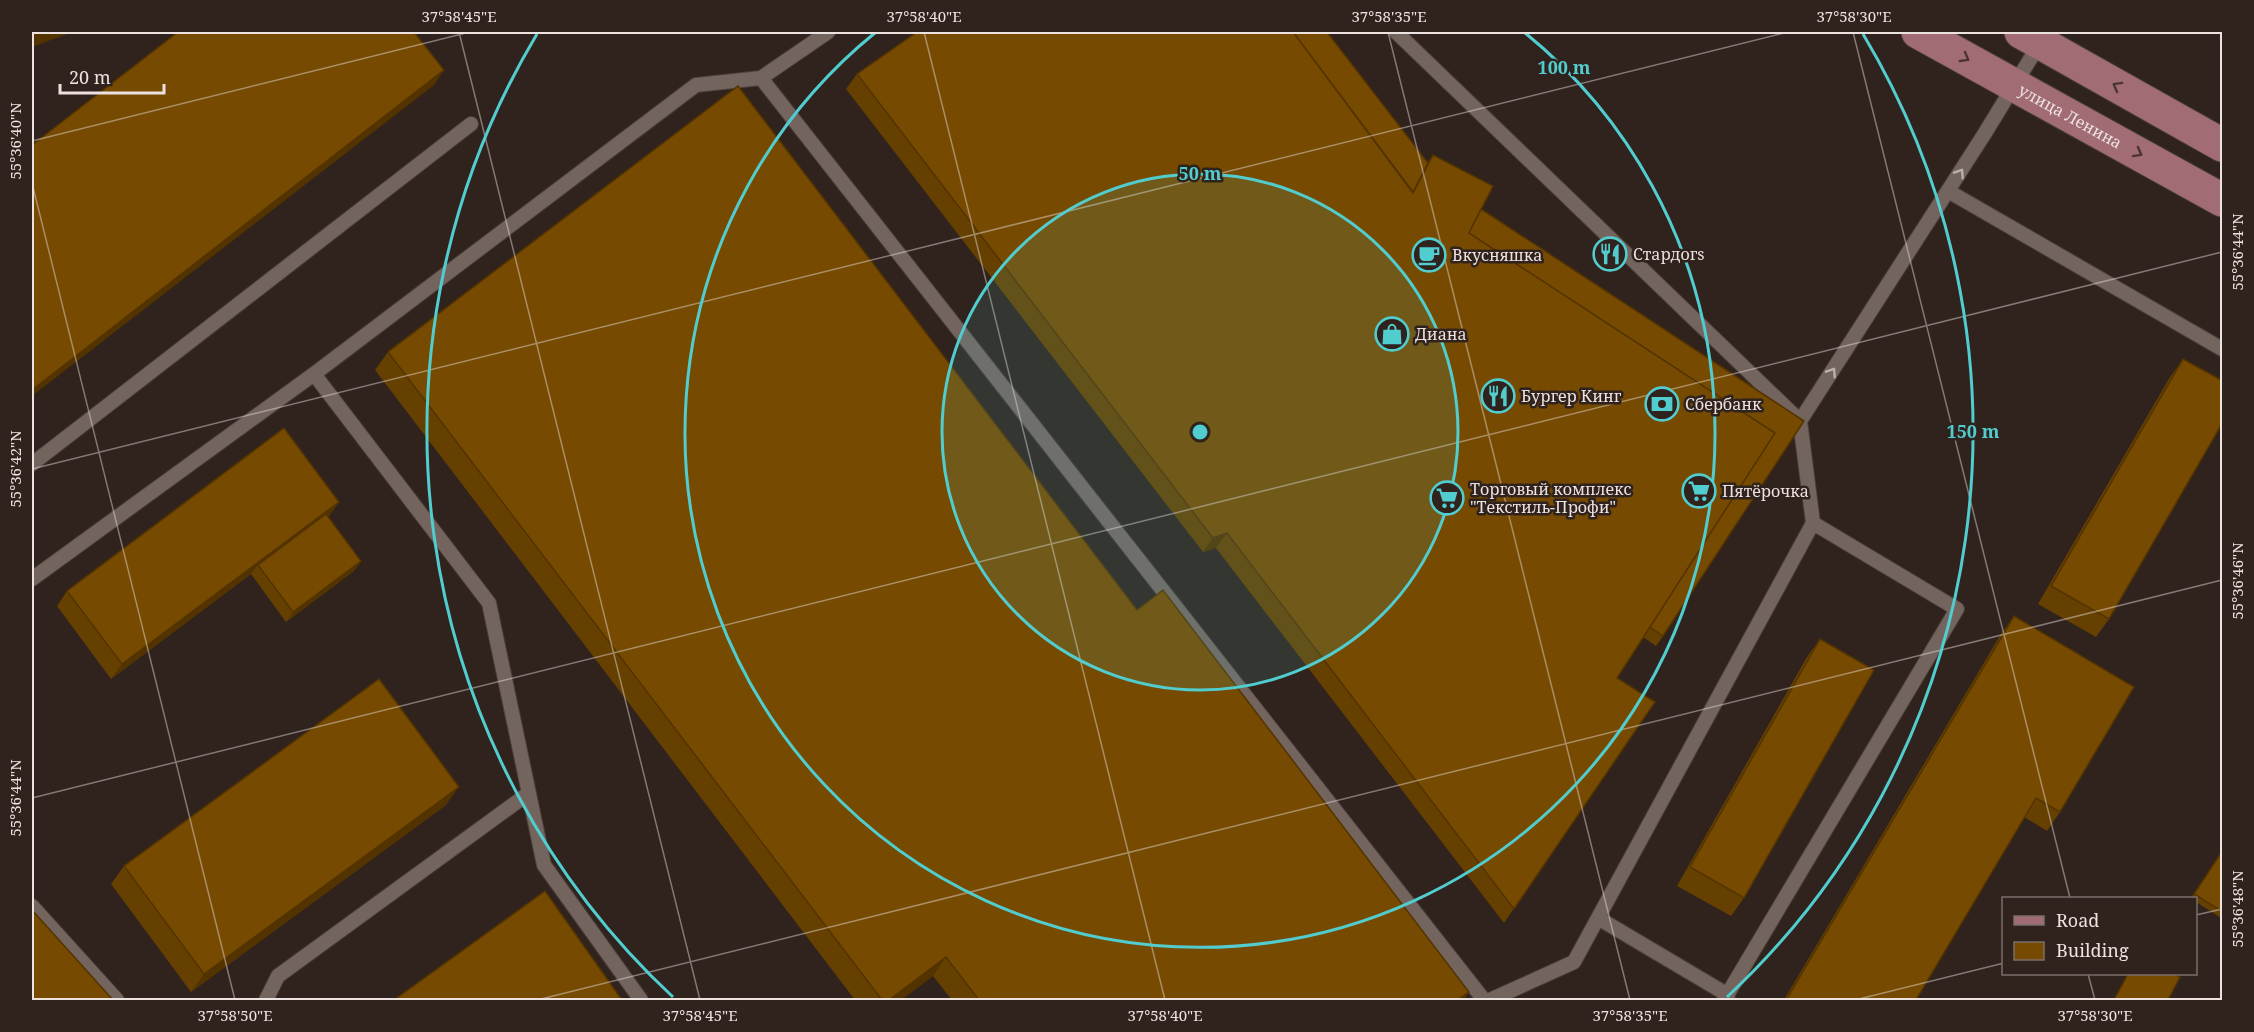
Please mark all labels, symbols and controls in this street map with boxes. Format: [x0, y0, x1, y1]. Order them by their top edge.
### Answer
text: 37°58'45"E [421, 6, 497, 26]
text: 37°58'40"E [886, 6, 962, 26]
text: 37°58'35"E [1351, 6, 1427, 26]
text: 37°58'30"E [1816, 6, 1892, 26]
one-way arrow [1959, 51, 1970, 62]
text: 100 m [1538, 55, 1591, 79]
scale bar [60, 57, 164, 95]
text: 20 m [69, 65, 111, 89]
street label: улица Ленина [2015, 79, 2126, 154]
one-way arrow [2112, 82, 2123, 93]
text: 55°36'40"N [5, 102, 25, 180]
one-way arrow [2131, 146, 2142, 158]
text: 50 m [1179, 161, 1222, 185]
one-way arrow [1952, 169, 1964, 179]
text: 55°36'44"N [2227, 213, 2247, 291]
restaurant icon: Стардогs [1592, 236, 1628, 272]
cafe icon: Вкусняшка [1411, 237, 1447, 273]
place label: Стардогs [1633, 243, 1705, 265]
place label: Вкусняшка [1452, 244, 1542, 266]
shop icon: Диана [1374, 316, 1410, 352]
place label: Диана [1415, 323, 1467, 345]
one-way arrow [1824, 368, 1836, 378]
restaurant icon: Бургер Кинг [1480, 378, 1516, 414]
place label: Бургер Кинг [1521, 385, 1622, 407]
bank icon: Сбербанк [1644, 386, 1680, 422]
place label: Сбербанк [1685, 393, 1762, 415]
text: 150 m [1947, 419, 2000, 443]
centre of rings [1190, 422, 1210, 442]
text: 55°36'42"N [5, 430, 25, 508]
supermarket icon: Пятёрочка [1681, 473, 1717, 509]
place label: Торговый комплекс "Текстиль-Профи" [1470, 478, 1631, 518]
supermarket icon: Торговый комплекс "Текстиль-Профи" [1429, 480, 1465, 516]
place label: Пятёрочка [1722, 480, 1809, 502]
text: 55°36'46"N [2227, 542, 2247, 620]
text: 55°36'44"N [5, 759, 25, 837]
text: 55°36'48"N [2227, 870, 2247, 948]
legend [2002, 897, 2197, 975]
text: Road [2056, 908, 2099, 932]
text: Building [2056, 938, 2129, 962]
text: 37°58'50"E [197, 1005, 273, 1025]
text: 37°58'45"E [662, 1005, 738, 1025]
text: 37°58'40"E [1127, 1005, 1203, 1025]
text: 37°58'35"E [1592, 1005, 1668, 1025]
text: 37°58'30"E [2057, 1005, 2133, 1025]

